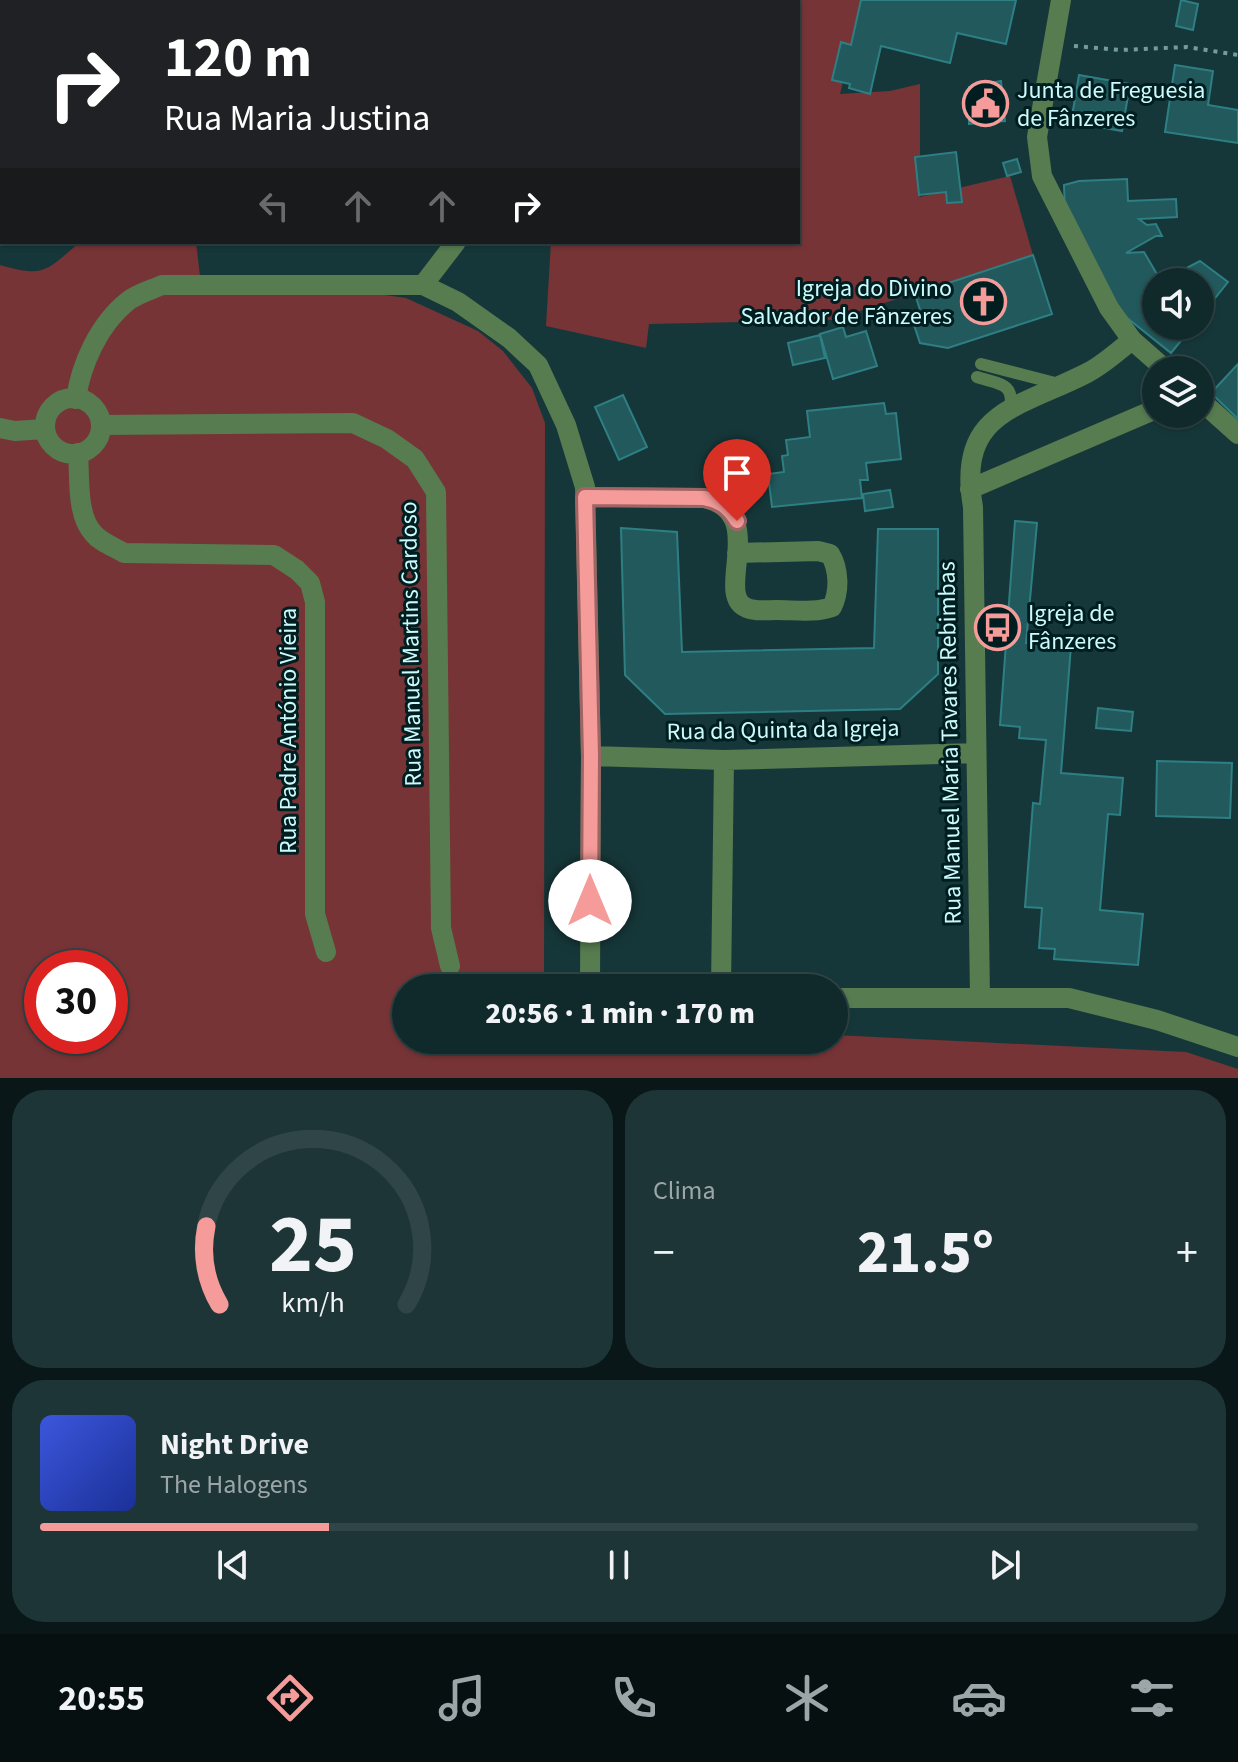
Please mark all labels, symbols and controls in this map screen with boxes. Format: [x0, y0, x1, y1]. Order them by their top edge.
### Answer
text: 120 m [164, 19, 312, 98]
icon: right [32, 32, 136, 136]
place label: Junta de Freguesia de Fânzeres [1017, 73, 1205, 136]
public building icon: Junta de Freguesia de Fânzeres [962, 80, 1010, 128]
text: Rua Maria Justina [164, 93, 430, 144]
icon: left [252, 184, 296, 228]
icon: ahead [336, 184, 380, 228]
icon: ahead [420, 184, 464, 228]
icon: right [504, 184, 548, 228]
map controls [1142, 268, 1214, 428]
button: sound [1142, 268, 1214, 340]
place label: Igreja do Divino Salvador de Fânzeres [740, 271, 952, 334]
church icon: Igreja do Divino Salvador de Fânzeres [959, 278, 1007, 326]
button: layers [1142, 356, 1214, 428]
pin [703, 439, 771, 521]
icon: arrive [715, 451, 759, 495]
street label: Rua Manuel Martins Cardoso [391, 501, 431, 787]
street label: Rua Manuel Maria Tavares Rebimbas [929, 561, 971, 925]
place label: Igreja de Fânzeres [1028, 596, 1116, 659]
bus stop icon: Igreja de Fânzeres [973, 603, 1021, 651]
street label: Rua Padre António Vieira [271, 608, 306, 854]
street label: Rua da Quinta da Igreja [666, 710, 900, 750]
position arrow [548, 859, 632, 943]
speed limit sign: 30 [24, 950, 128, 1054]
text: 20:56 · 1 min · 170 m [485, 992, 755, 1035]
text: Clima [653, 1172, 716, 1209]
text: 25 [269, 1186, 356, 1304]
text: 21.5° [857, 1211, 994, 1296]
text: − [653, 1222, 675, 1285]
text: + [1176, 1222, 1198, 1285]
text: km/h [281, 1283, 344, 1323]
text: Night Drive [160, 1423, 309, 1466]
text: The Halogens [160, 1466, 308, 1503]
icon: previous [211, 1543, 255, 1587]
icon: pause [597, 1543, 641, 1587]
icon: next [983, 1543, 1027, 1587]
icon: directions [262, 1670, 318, 1726]
icon: music [434, 1670, 490, 1726]
icon: phone [606, 1670, 662, 1726]
icon: climate [779, 1670, 835, 1726]
icon: car [951, 1670, 1007, 1726]
icon: filters [1124, 1670, 1180, 1726]
text: 20:55 [58, 1673, 145, 1724]

